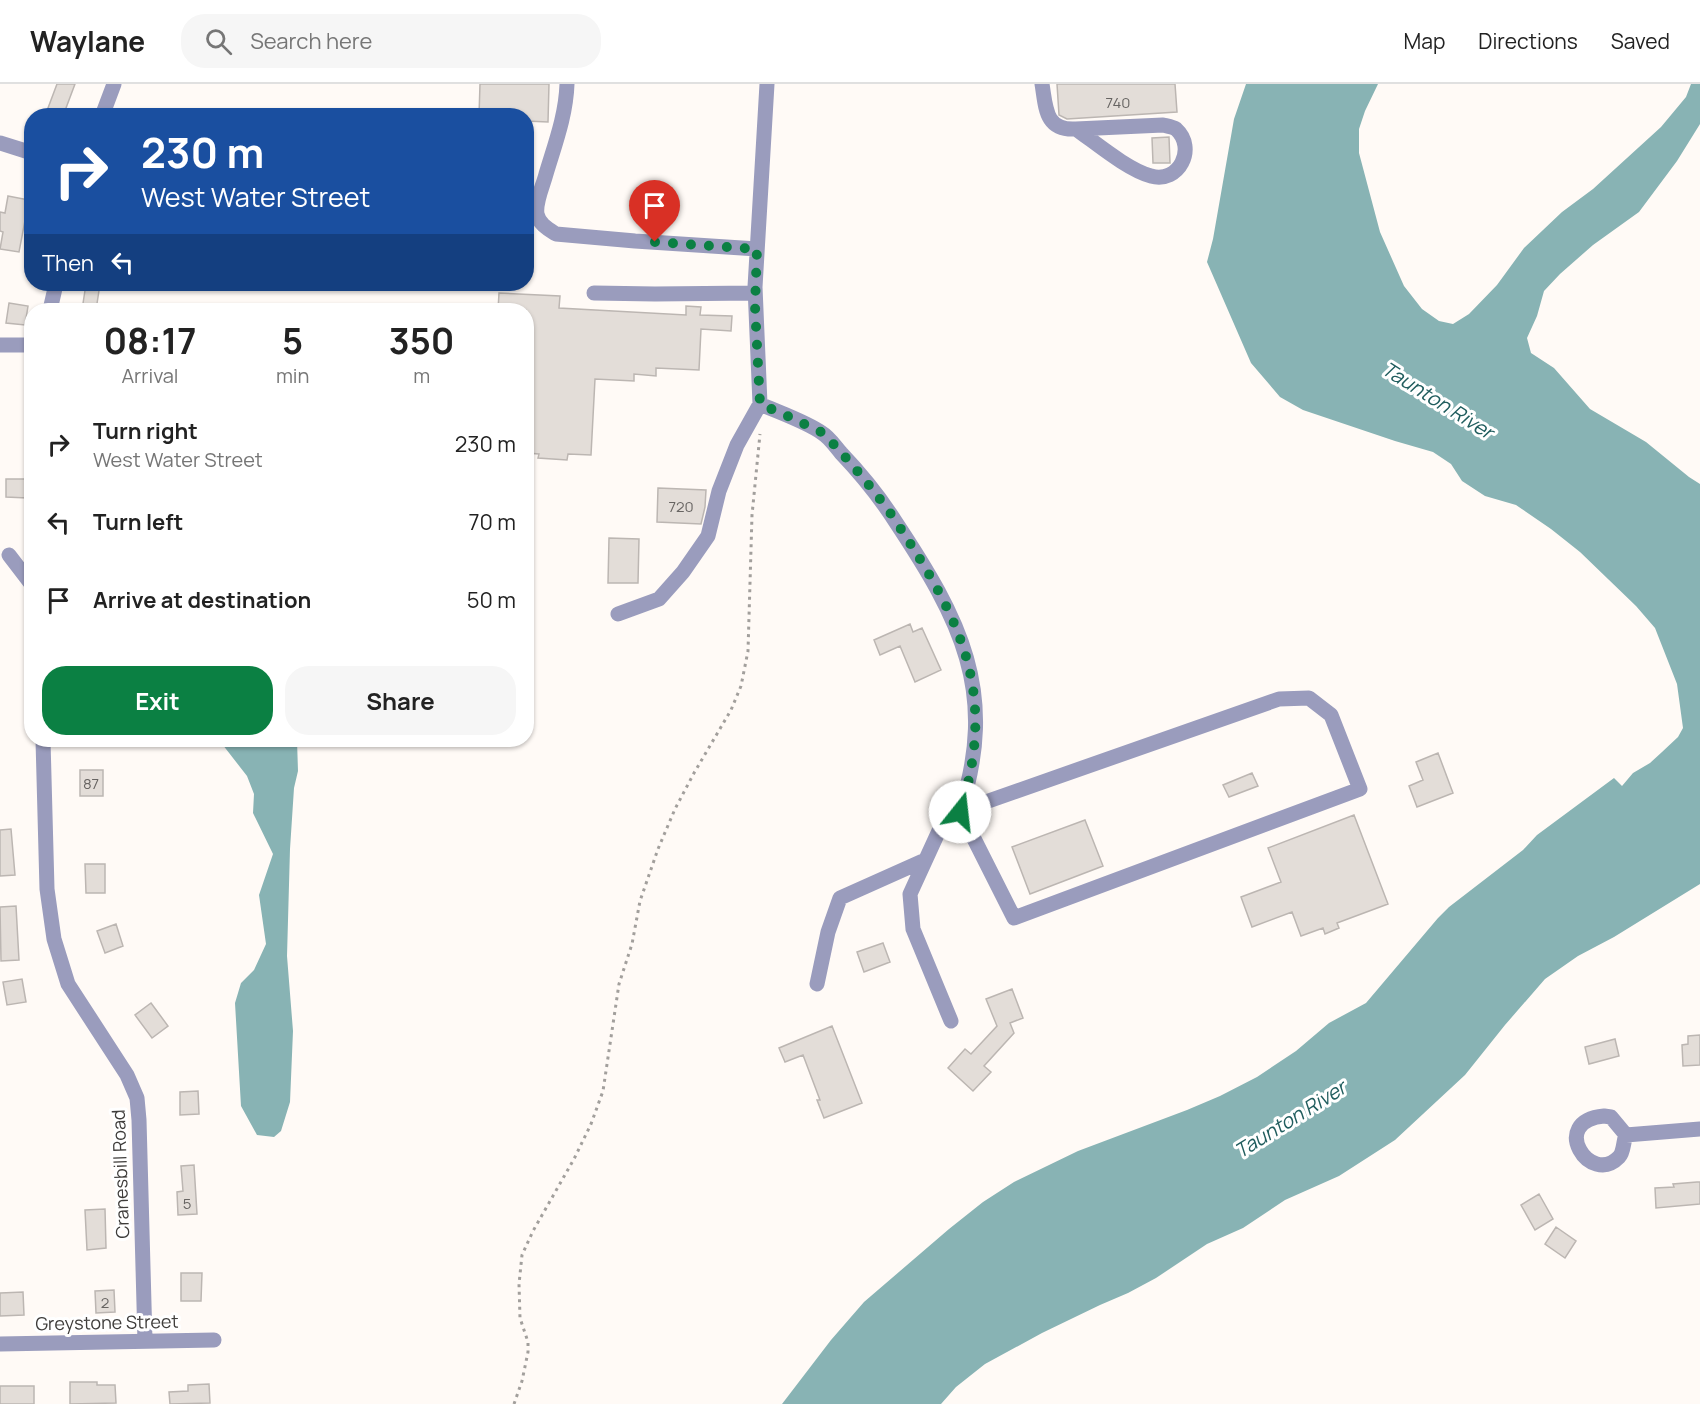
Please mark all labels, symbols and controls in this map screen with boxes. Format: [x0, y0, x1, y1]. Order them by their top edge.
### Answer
search box [181, 14, 601, 68]
text: Waylane [30, 22, 145, 60]
icon: search [202, 25, 235, 58]
text: Search here [250, 26, 372, 56]
text: Map [1404, 27, 1445, 55]
text: Directions [1478, 27, 1578, 55]
text: Saved [1611, 27, 1670, 55]
house number: 740 [1106, 92, 1130, 113]
text: 230 m [141, 123, 264, 181]
icon: right [42, 132, 120, 210]
text: West Water Street [141, 178, 370, 215]
pin [629, 180, 680, 242]
icon: arrive [638, 189, 671, 222]
icon: left [106, 246, 139, 279]
text: Then [42, 248, 94, 278]
text: 08:17 [103, 316, 196, 365]
text: 5 [282, 316, 303, 365]
text: 350 [389, 316, 455, 365]
water label: Taunton River [1377, 355, 1501, 446]
text: Arrival [121, 362, 179, 389]
text: min [276, 362, 309, 389]
text: m [413, 362, 430, 389]
text: Turn right [93, 416, 198, 446]
icon: right [42, 428, 75, 461]
text: 230 m [455, 429, 516, 459]
text: West Water Street [93, 446, 263, 473]
house number: 720 [668, 496, 694, 517]
icon: left [42, 506, 75, 539]
text: Turn left [93, 507, 183, 537]
text: 70 m [468, 507, 516, 537]
icon: arrive [42, 584, 75, 617]
text: Arrive at destination [93, 585, 311, 615]
text: 50 m [467, 585, 516, 615]
button: Exit [42, 666, 273, 735]
button: Share [285, 666, 516, 735]
house number: 87 [83, 773, 99, 794]
position arrow [928, 780, 992, 844]
water label: Taunton River [1229, 1073, 1353, 1164]
street label: Cranesbill Road [106, 1109, 134, 1239]
house number: 5 [183, 1193, 191, 1214]
house number: 2 [101, 1292, 109, 1313]
street label: Greystone Street [35, 1309, 179, 1335]

